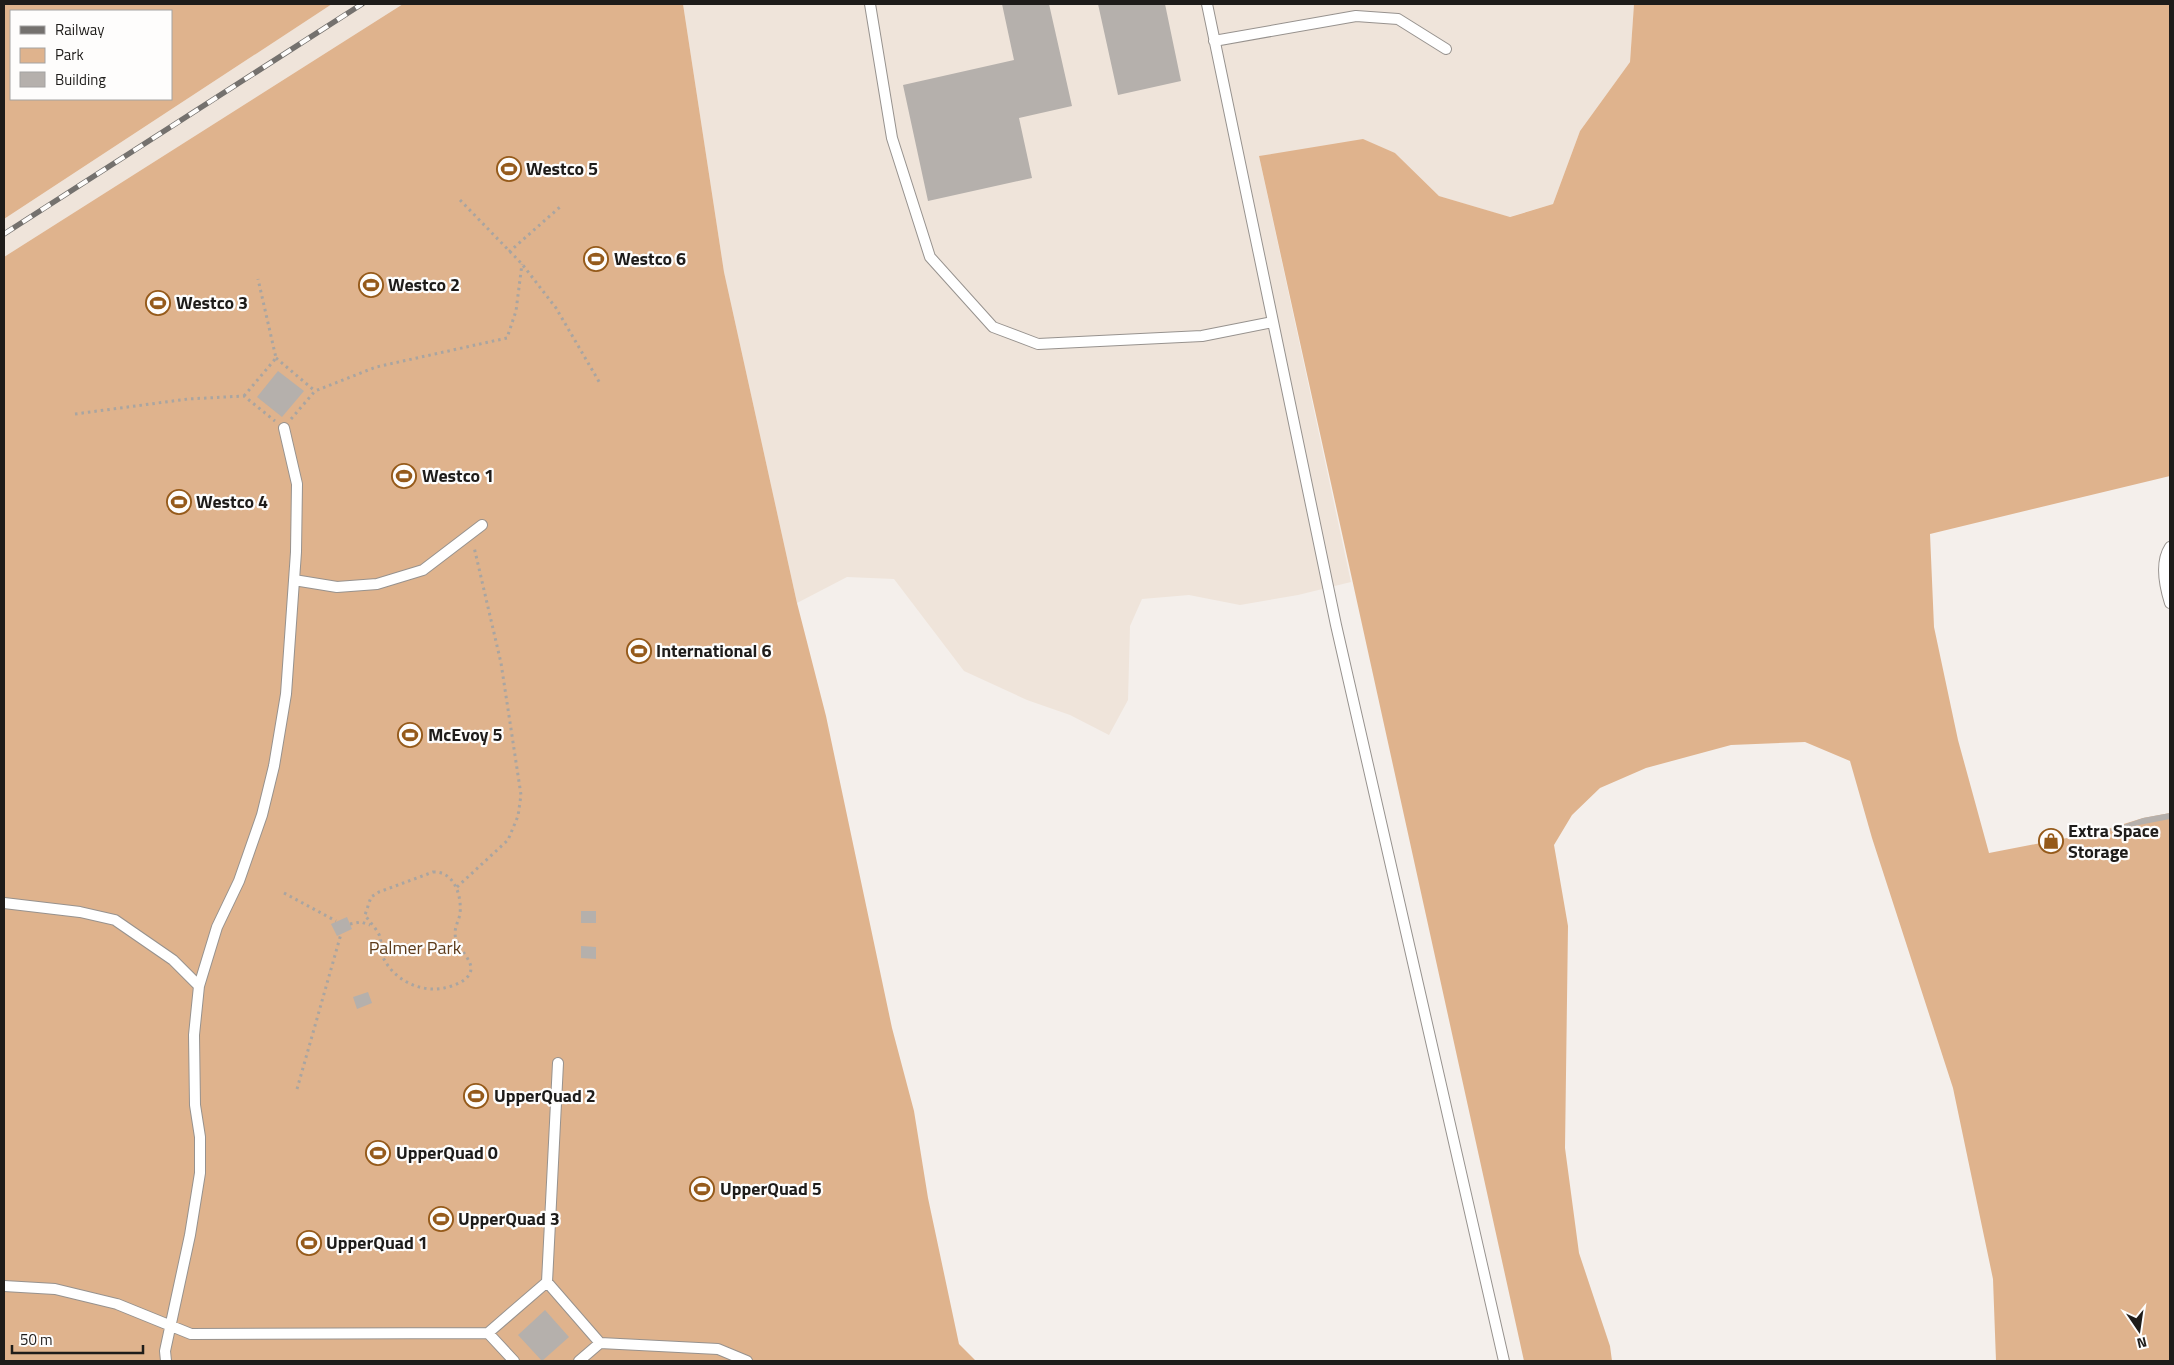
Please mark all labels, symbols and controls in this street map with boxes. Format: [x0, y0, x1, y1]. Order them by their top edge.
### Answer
legend [10, 10, 172, 100]
text: Railway [55, 18, 105, 41]
text: Park [55, 43, 84, 66]
text: Building [55, 68, 106, 91]
place label: Westco 5 [526, 155, 598, 182]
sports icon: Westco 5 [496, 156, 522, 182]
place label: Westco 6 [614, 245, 686, 272]
sports icon: Westco 6 [583, 246, 609, 272]
place label: Westco 2 [388, 271, 460, 298]
sports icon: Westco 2 [358, 272, 384, 298]
place label: Westco 3 [176, 289, 248, 316]
sports icon: Westco 3 [145, 290, 171, 316]
place label: Westco 1 [422, 462, 494, 489]
sports icon: Westco 1 [391, 463, 417, 489]
place label: Westco 4 [196, 488, 268, 515]
sports icon: Westco 4 [166, 489, 192, 515]
place label: International 6 [656, 637, 772, 664]
sports icon: International 6 [626, 638, 652, 664]
place label: McEvoy 5 [428, 721, 503, 748]
sports icon: McEvoy 5 [397, 722, 423, 748]
place label: Extra Space Storage [2068, 817, 2159, 865]
shop icon: Extra Space Storage [2038, 828, 2064, 854]
park label: Palmer Park [369, 934, 462, 961]
place label: UpperQuad 2 [494, 1082, 596, 1109]
sports icon: UpperQuad 2 [463, 1083, 489, 1109]
place label: UpperQuad 0 [396, 1139, 498, 1166]
sports icon: UpperQuad 0 [365, 1140, 391, 1166]
place label: UpperQuad 5 [720, 1175, 822, 1202]
sports icon: UpperQuad 5 [689, 1176, 715, 1202]
place label: UpperQuad 3 [458, 1205, 560, 1232]
sports icon: UpperQuad 3 [428, 1206, 454, 1232]
place label: UpperQuad 1 [326, 1229, 428, 1256]
sports icon: UpperQuad 1 [296, 1230, 322, 1256]
north arrow [2114, 1305, 2164, 1355]
scale bar [12, 1322, 144, 1354]
text: 50 m [20, 1328, 53, 1351]
text: N [2135, 1332, 2149, 1354]

